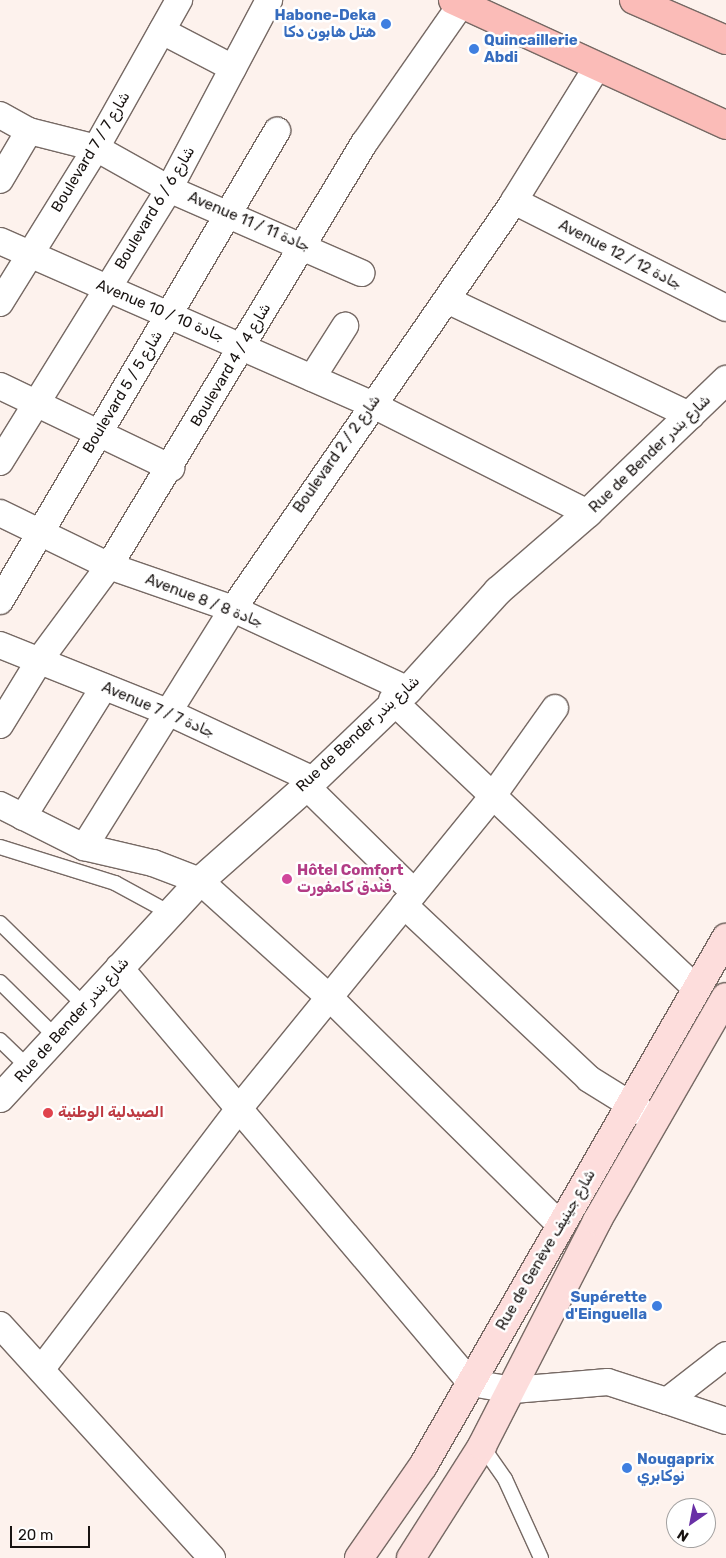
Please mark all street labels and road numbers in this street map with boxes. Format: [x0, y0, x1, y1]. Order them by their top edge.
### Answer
street label: Boulevard 7 / شارع 7 [48, 88, 134, 216]
street label: Boulevard 6 / شارع 6 [111, 143, 199, 273]
street label: Avenue 11 / جادة 11 [185, 188, 313, 256]
street label: Avenue 12 / جادة 12 [556, 216, 684, 294]
street label: Avenue 10 / جادة 10 [93, 276, 227, 346]
street label: Boulevard 4 / شارع 4 [187, 300, 275, 430]
street label: Boulevard 5 / شارع 5 [79, 327, 167, 457]
street label: Rue de Bender شارع بندر [585, 391, 715, 517]
street label: Boulevard 2 / شارع 2 [290, 392, 384, 516]
street label: Avenue 8 / جادة 8 [143, 570, 265, 632]
street label: Rue de Bender شارع بندر [292, 672, 424, 796]
street label: Avenue 7 / جادة 7 [99, 678, 217, 742]
street label: Rue de Bender شارع بندر [11, 954, 133, 1086]
street label: Rue de Genève شارع جينيف [493, 1166, 599, 1334]

